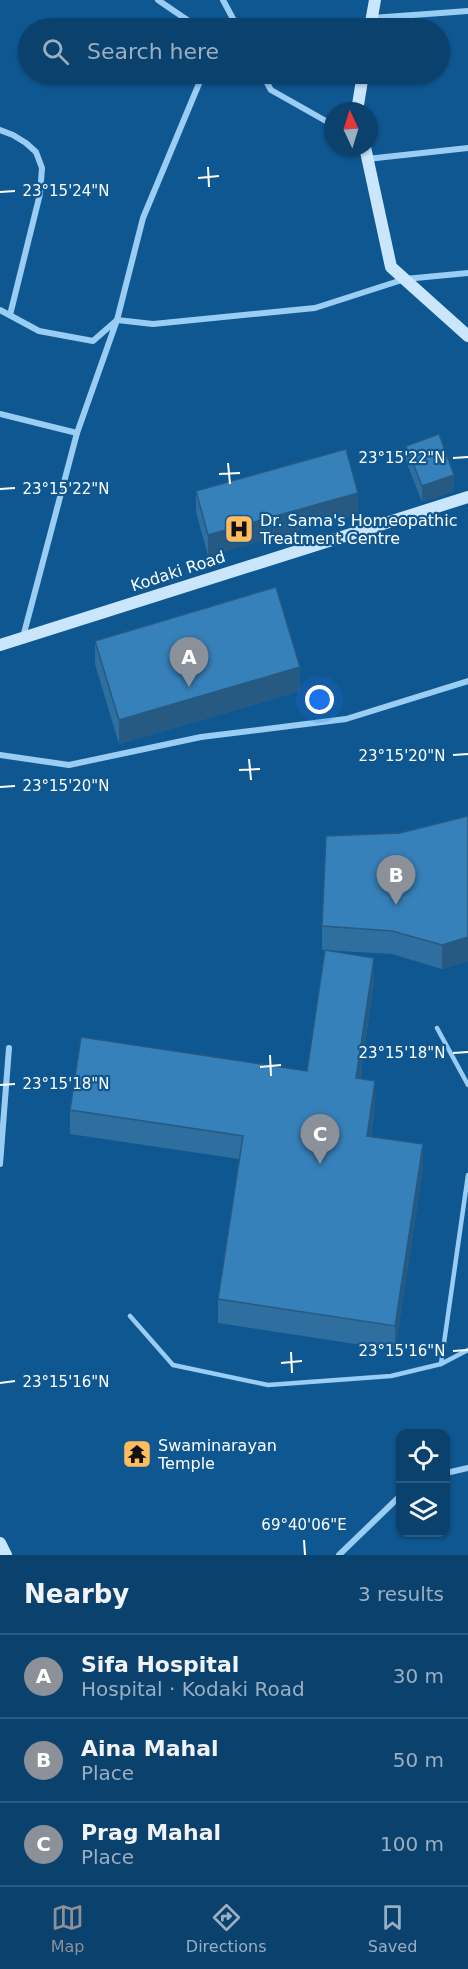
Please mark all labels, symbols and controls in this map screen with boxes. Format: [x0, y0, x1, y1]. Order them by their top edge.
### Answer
search box [18, 18, 450, 84]
icon: search [39, 35, 72, 68]
text: Search here [87, 39, 219, 64]
north arrow [324, 102, 378, 156]
text: 23°15'24"N [22, 182, 110, 200]
text: 23°15'22"N [358, 449, 446, 467]
text: 23°15'22"N [22, 480, 110, 498]
place label: Dr. Sama's Homeopathic Treatment Centre [259, 511, 457, 548]
hospital icon: Dr. Sama's Homeopathic Treatment Centre [223, 513, 255, 545]
street label: Kodaki Road [128, 547, 228, 595]
pin: A [170, 638, 208, 687]
your location [305, 685, 334, 714]
text: 23°15'20"N [358, 747, 446, 765]
text: 23°15'20"N [22, 777, 110, 795]
pin: B [376, 856, 416, 905]
text: 23°15'18"N [358, 1044, 446, 1062]
text: 23°15'18"N [22, 1075, 110, 1093]
pin: C [300, 1114, 340, 1164]
text: 23°15'16"N [358, 1342, 446, 1360]
text: 23°15'16"N [22, 1373, 110, 1391]
map controls [396, 1429, 450, 1537]
button: locate [396, 1429, 450, 1483]
place label: Swaminarayan Temple [157, 1436, 277, 1473]
temple icon: Swaminarayan Temple [121, 1438, 153, 1470]
button: layers [396, 1483, 450, 1537]
text: 69°40'06"E [261, 1516, 347, 1534]
text: Nearby [24, 1579, 129, 1609]
text: 3 results [358, 1582, 444, 1606]
text: Sifa Hospital [81, 1652, 239, 1677]
text: A [36, 1664, 51, 1688]
text: 30 m [393, 1664, 444, 1688]
text: Hospital · Kodaki Road [81, 1677, 305, 1701]
text: Aina Mahal [81, 1736, 219, 1761]
text: B [36, 1748, 51, 1772]
text: 50 m [393, 1748, 444, 1772]
text: Place [81, 1761, 134, 1785]
text: Prag Mahal [81, 1820, 221, 1845]
text: C [36, 1832, 51, 1856]
text: 100 m [380, 1832, 444, 1856]
text: Place [81, 1845, 134, 1869]
tab: Map [51, 1901, 84, 1956]
tab: Directions [186, 1901, 266, 1956]
tab: Saved [368, 1901, 417, 1956]

